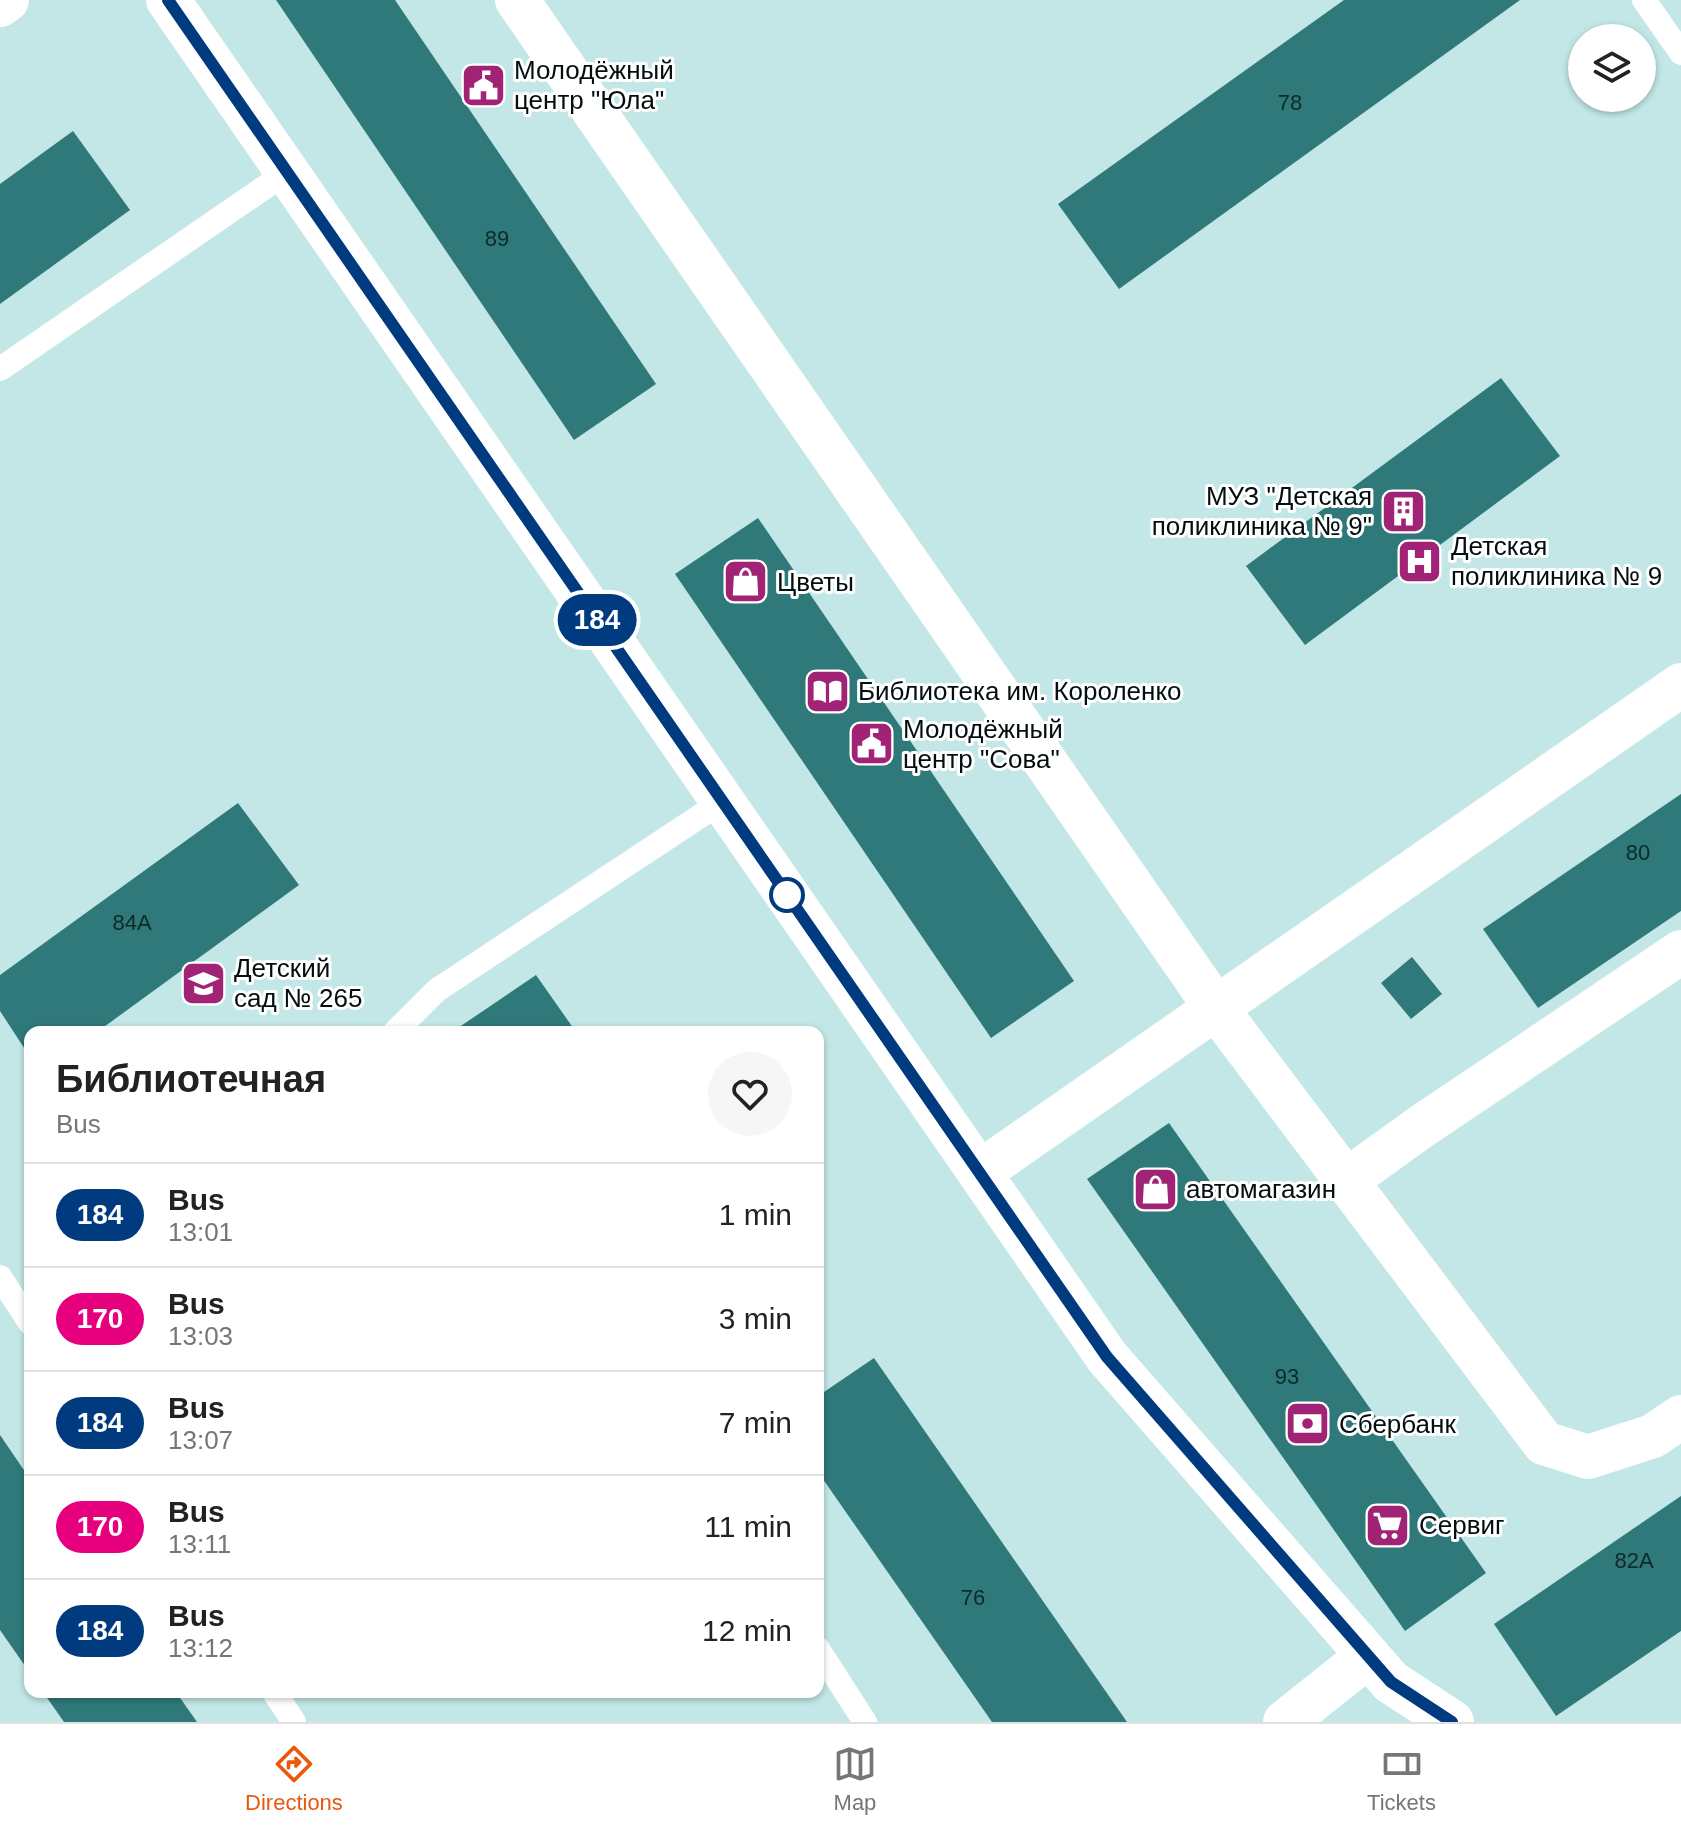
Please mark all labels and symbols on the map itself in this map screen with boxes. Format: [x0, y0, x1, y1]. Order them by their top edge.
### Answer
place label: Молодёжный центр "Юла" [514, 55, 674, 115]
public building icon: Молодёжный центр "Юла" [459, 61, 507, 109]
house number: 78 [1278, 90, 1302, 115]
house number: 89 [485, 226, 509, 251]
place label: МУЗ "Детская поликлиника № 9" [1152, 481, 1372, 541]
building icon: МУЗ "Детская поликлиника № 9" [1379, 487, 1427, 535]
place label: Детская поликлиника № 9 [1451, 531, 1662, 591]
hospital icon: Детская поликлиника № 9 [1396, 537, 1444, 585]
shop icon: Цветы [722, 558, 770, 606]
place label: Цветы [777, 567, 854, 597]
line badge: 184 [551, 594, 643, 646]
library icon: Библиотека им. Короленко [803, 667, 851, 715]
place label: Библиотека им. Короленко [858, 676, 1182, 706]
place label: Молодёжный центр "Сова" [903, 714, 1063, 774]
public building icon: Молодёжный центр "Сова" [848, 720, 896, 768]
house number: 80 [1626, 840, 1650, 865]
unlabelled marker [770, 878, 804, 912]
house number: 84А [112, 910, 152, 935]
place label: Детский сад № 265 [234, 953, 362, 1013]
school or university icon: Детский сад № 265 [179, 959, 227, 1007]
shop icon: автомагазин [1131, 1165, 1179, 1213]
place label: автомагазин [1186, 1174, 1336, 1204]
house number: 93 [1275, 1364, 1299, 1389]
bank icon: Сбербанк [1284, 1400, 1332, 1448]
place label: Сбербанк [1339, 1409, 1456, 1439]
supermarket icon: Сервиг [1364, 1501, 1412, 1549]
place label: Сервиг [1419, 1510, 1505, 1540]
house number: 82А [1614, 1548, 1654, 1573]
house number: 76 [961, 1585, 985, 1610]

